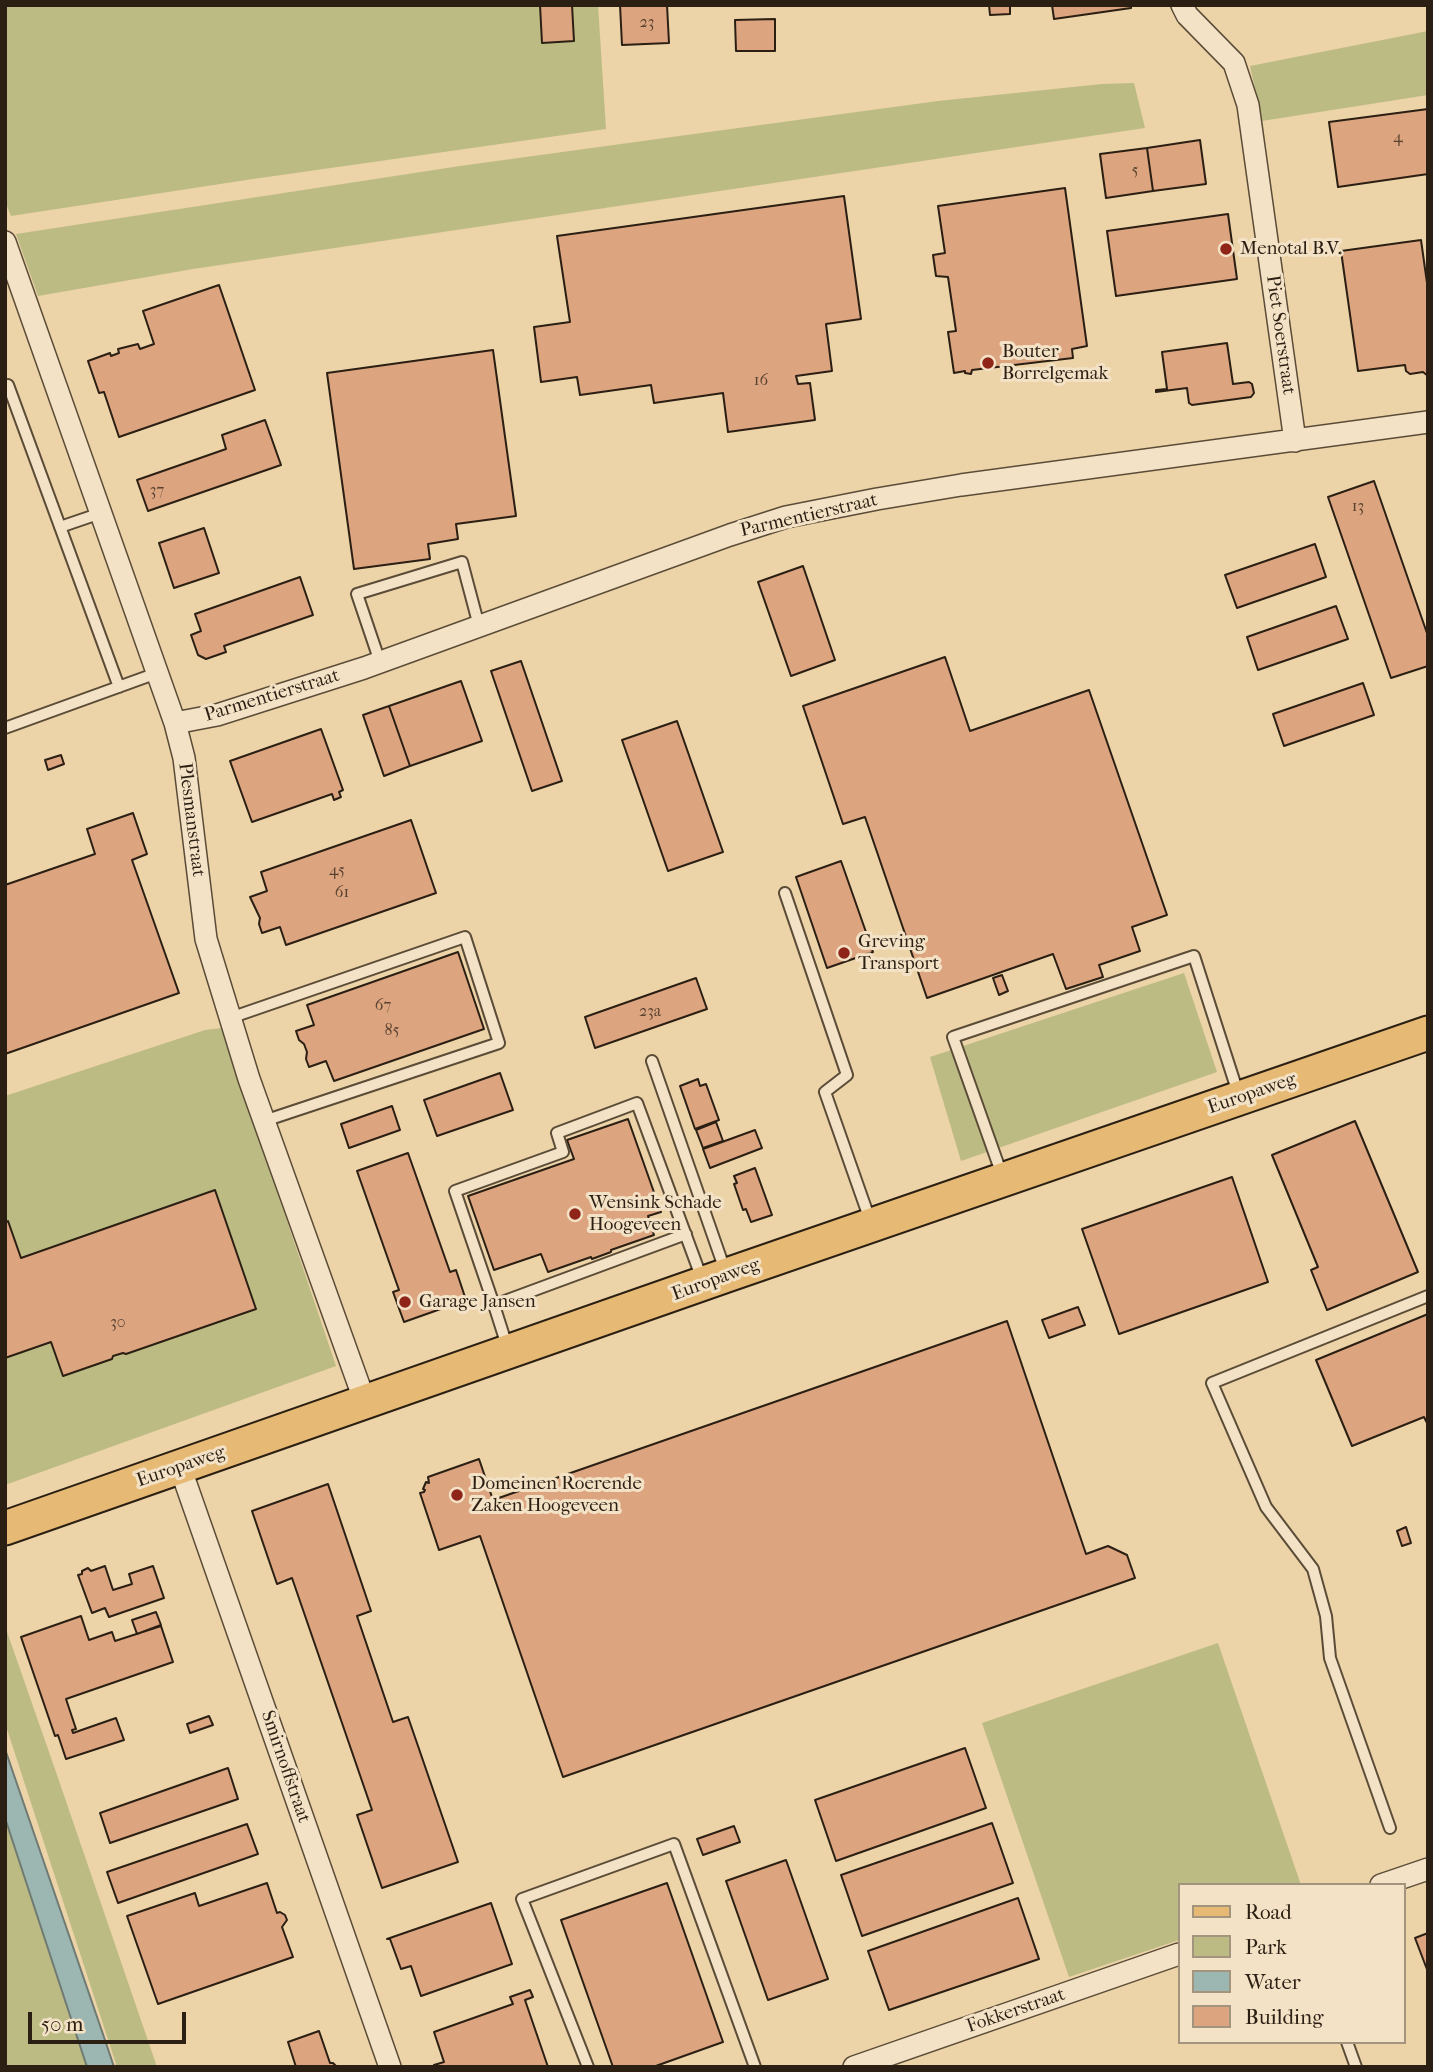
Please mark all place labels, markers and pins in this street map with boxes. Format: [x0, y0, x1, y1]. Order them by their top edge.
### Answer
place label: Menotal B.V. [1240, 238, 1341, 260]
marker: Menotal B.V. [1218, 241, 1234, 257]
place label: Bouter Borrelgemak [1002, 341, 1108, 385]
marker: Bouter Borrelgemak [980, 355, 996, 371]
place label: Greving Transport [858, 931, 939, 975]
marker: Greving Transport [836, 945, 852, 961]
place label: Wensink Schade Hoogeveen [589, 1192, 722, 1236]
marker: Wensink Schade Hoogeveen [567, 1206, 583, 1222]
place label: Garage Jansen [419, 1291, 536, 1313]
marker: Garage Jansen [397, 1294, 413, 1310]
place label: Domeinen Roerende Zaken Hoogeveen [471, 1473, 642, 1517]
marker: Domeinen Roerende Zaken Hoogeveen [449, 1487, 465, 1503]

